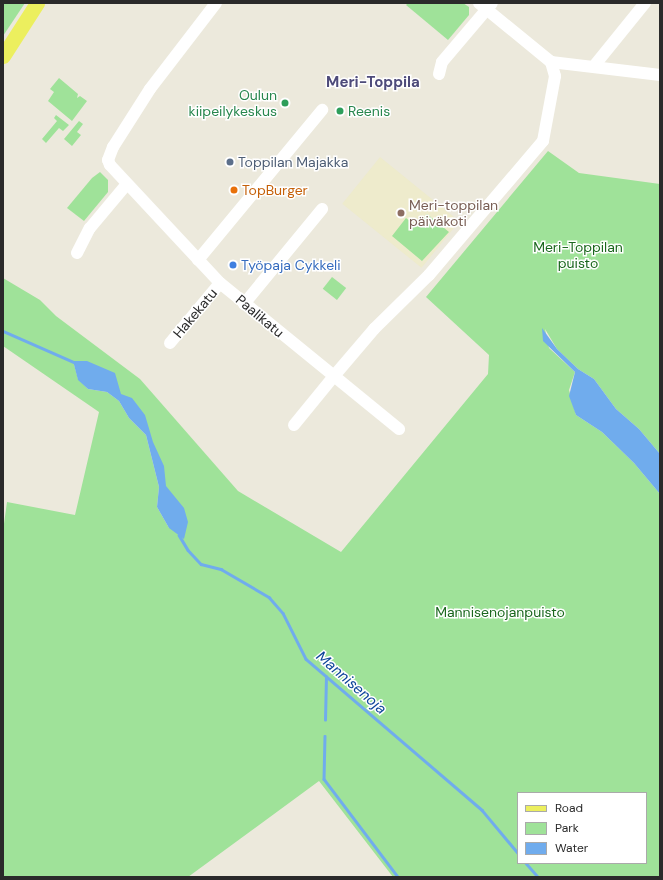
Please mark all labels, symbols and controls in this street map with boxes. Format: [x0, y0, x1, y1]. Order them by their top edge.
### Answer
district label: Meri-Toppila [326, 74, 420, 92]
place label: Oulun kiipeilykeskus [189, 87, 277, 120]
marker: Oulun kiipeilykeskus [280, 98, 290, 108]
place label: Reenis [348, 103, 390, 119]
marker: Reenis [335, 106, 345, 116]
place label: Toppilan Majakka [238, 154, 348, 170]
marker: Toppilan Majakka [225, 157, 235, 167]
place label: TopBurger [242, 182, 308, 198]
marker: TopBurger [229, 185, 239, 195]
place label: Meri-toppilan päiväkoti [409, 197, 498, 230]
marker: Meri-toppilan päiväkoti [396, 208, 406, 218]
park label: Meri-Toppilan puisto [533, 239, 623, 272]
place label: Työpaja Cykkeli [241, 257, 341, 273]
marker: Työpaja Cykkeli [228, 260, 238, 270]
street label: Hakekatu [169, 285, 221, 341]
street label: Paalikatu [233, 291, 287, 341]
park label: Mannisenojanpuisto [435, 604, 565, 620]
water label: Mannisenoja [312, 648, 390, 718]
legend [517, 792, 647, 864]
text: Road [555, 800, 583, 816]
text: Park [555, 820, 579, 836]
text: Water [555, 840, 588, 856]

